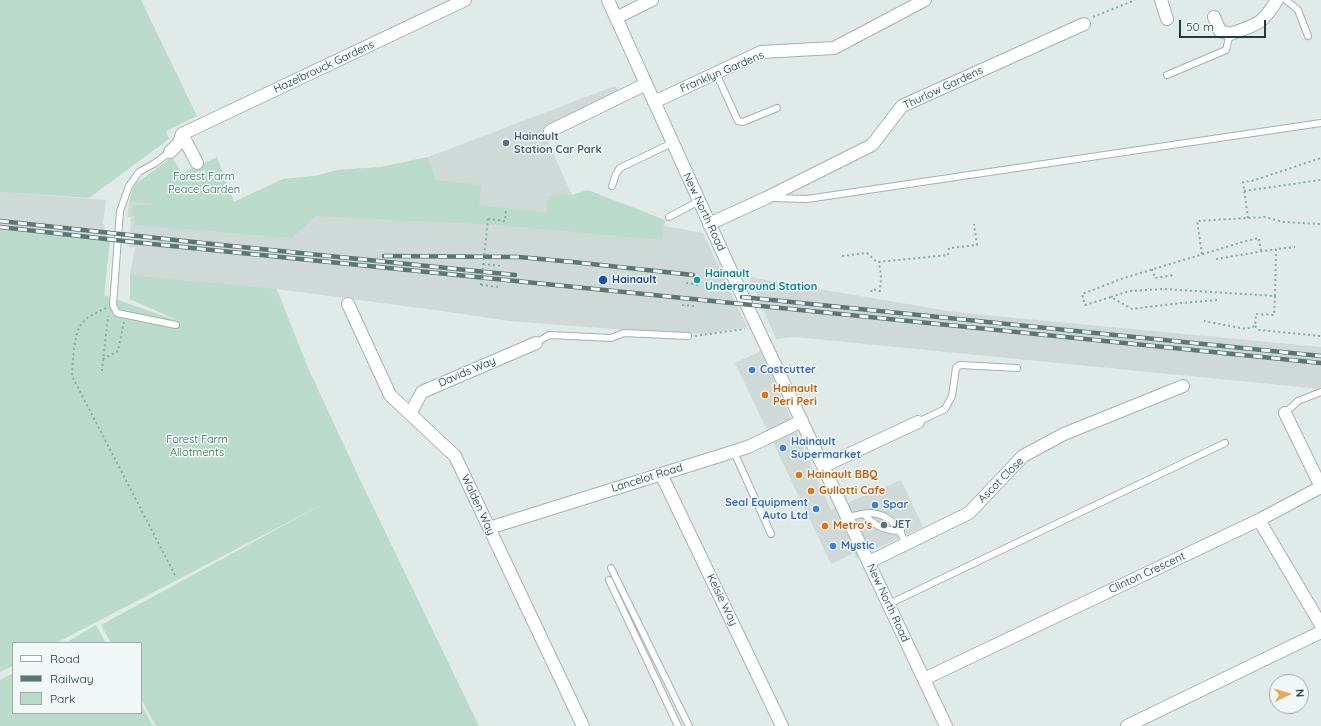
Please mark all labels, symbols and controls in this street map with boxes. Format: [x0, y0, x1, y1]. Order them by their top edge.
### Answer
scale bar [1181, 12, 1268, 38]
text: 50 m [1186, 19, 1214, 34]
street label: Hazelbrouck Gardens [272, 38, 376, 96]
street label: Franklyn Gardens [678, 48, 766, 96]
street label: Thurlow Gardens [901, 64, 985, 112]
place label: Hainault Station Car Park [514, 130, 602, 156]
marker: Hainault Station Car Park [501, 138, 511, 148]
park label: Forest Farm Peace Garden [168, 170, 240, 196]
street label: New North Road [680, 171, 728, 253]
place label: Hainault Underground Station [705, 267, 817, 293]
place label: Hainault [612, 273, 657, 287]
marker: Hainault [597, 274, 609, 286]
marker: Hainault Underground Station [692, 275, 702, 285]
street label: Davids Way [436, 354, 498, 390]
place label: Costcutter [760, 363, 816, 377]
marker: Costcutter [747, 365, 757, 375]
place label: Hainault Peri Peri [773, 382, 818, 408]
marker: Hainault Peri Peri [760, 390, 770, 400]
park label: Forest Farm Allotments [166, 433, 228, 459]
place label: Hainault Supermarket [791, 435, 861, 461]
marker: Hainault Supermarket [778, 443, 788, 453]
street label: Ascot Close [975, 454, 1027, 506]
street label: Lancelot Road [610, 461, 684, 495]
place label: Hainault BBQ [807, 468, 877, 482]
marker: Hainault BBQ [794, 470, 804, 480]
street label: Walden Way [458, 473, 498, 537]
place label: Gullotti Cafe [819, 484, 885, 498]
marker: Gullotti Cafe [806, 486, 816, 496]
place label: Seal Equipment Auto Ltd [725, 496, 808, 522]
place label: Spar [883, 498, 908, 512]
marker: Spar [870, 500, 880, 510]
marker: Seal Equipment Auto Ltd [811, 504, 821, 514]
place label: JET [892, 518, 911, 532]
place label: Metro's [833, 519, 872, 533]
marker: JET [879, 520, 889, 530]
marker: Metro's [820, 521, 830, 531]
place label: Mystic [841, 539, 874, 553]
marker: Mystic [828, 541, 838, 551]
street label: Clinton Crescent [1107, 550, 1187, 596]
street label: New North Road [864, 562, 912, 644]
street label: Kelsie Way [704, 572, 740, 628]
legend [12, 642, 142, 714]
text: Road [50, 651, 80, 666]
text: Railway [50, 671, 94, 686]
north arrow [1269, 674, 1309, 714]
text: N [1293, 688, 1307, 698]
text: Park [50, 691, 75, 706]

